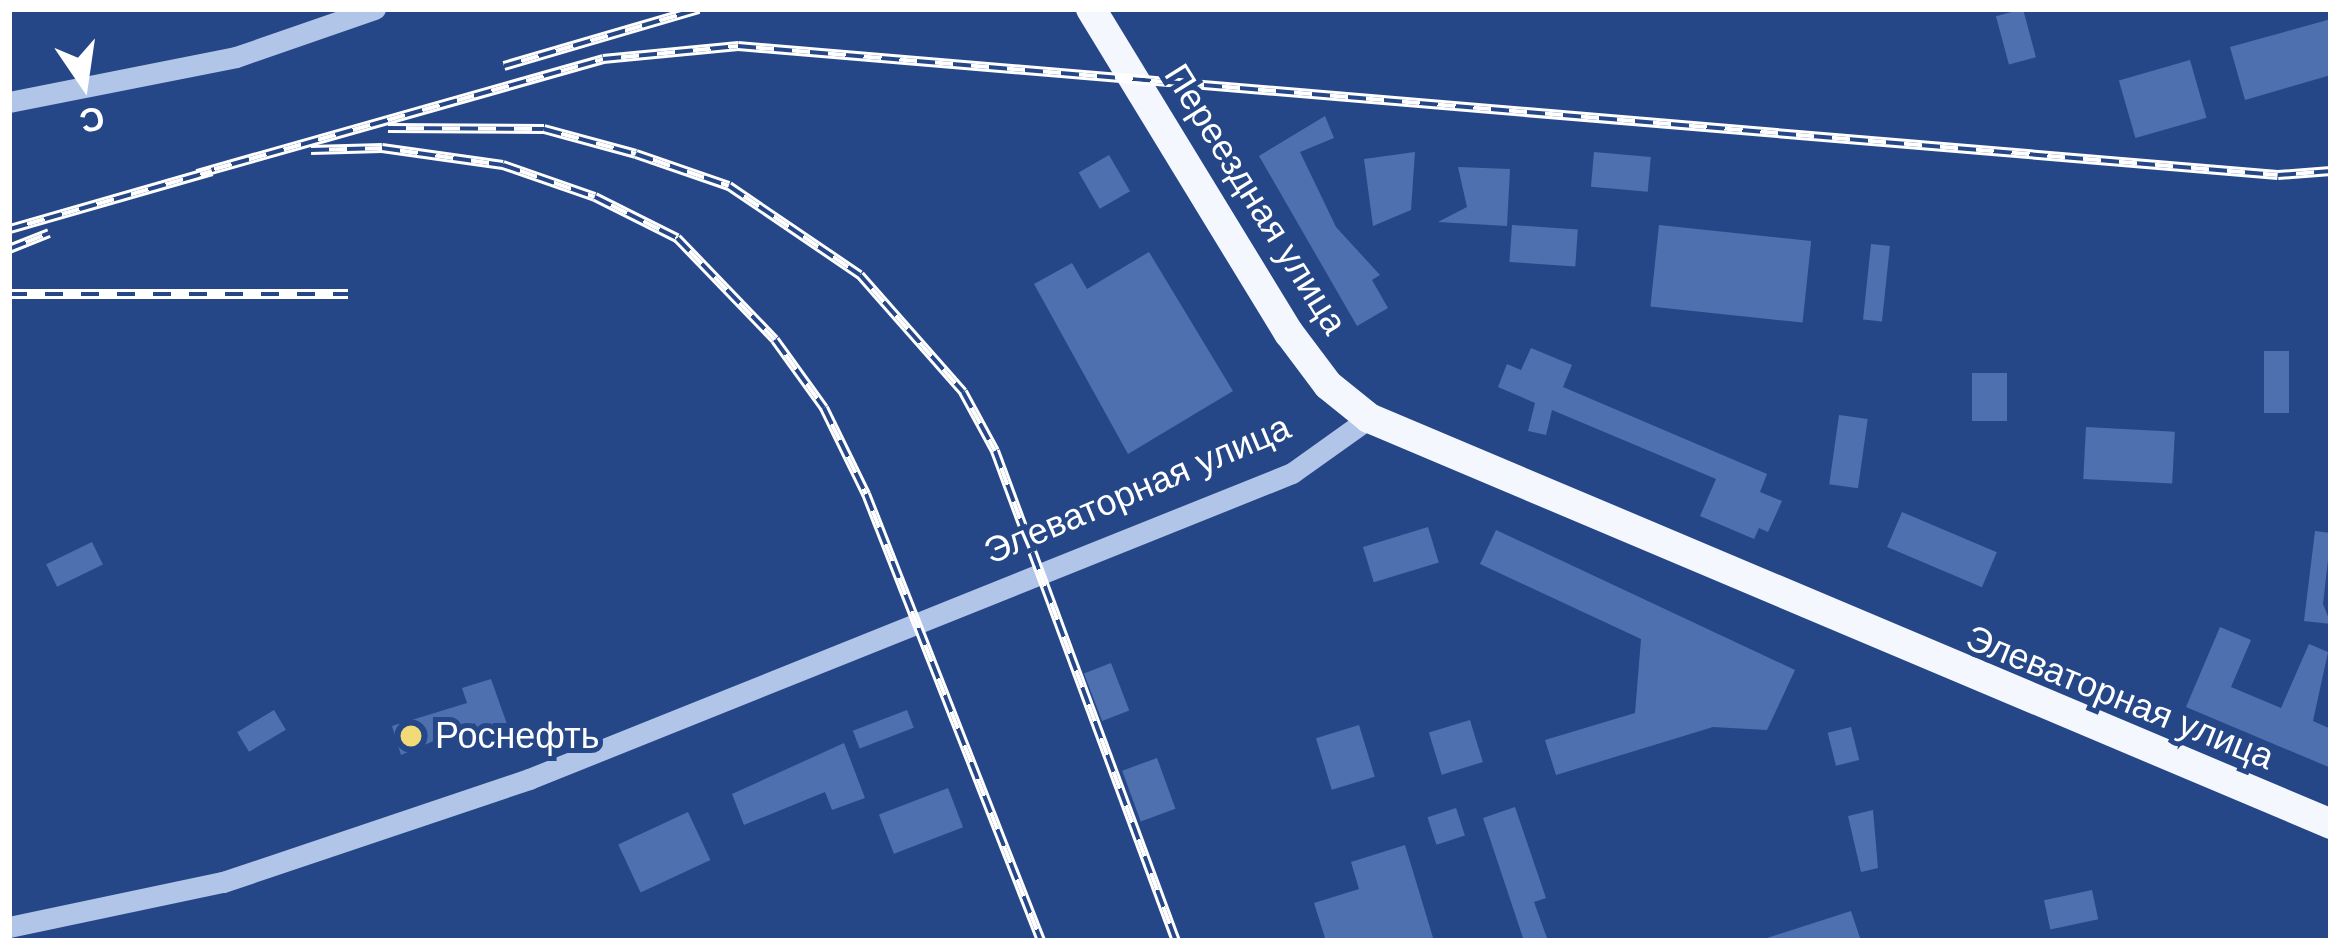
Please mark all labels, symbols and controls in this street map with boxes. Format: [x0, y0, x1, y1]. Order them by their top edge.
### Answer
north arrow [24, 24, 144, 144]
street label: Переездная улица [1155, 56, 1357, 342]
text: С [76, 99, 108, 140]
street label: Элеваторная улица [978, 405, 1296, 573]
street label: Элеваторная улица [1960, 616, 2280, 778]
place label: Роснефть [435, 714, 599, 758]
marker: Роснефть [398, 723, 424, 749]

